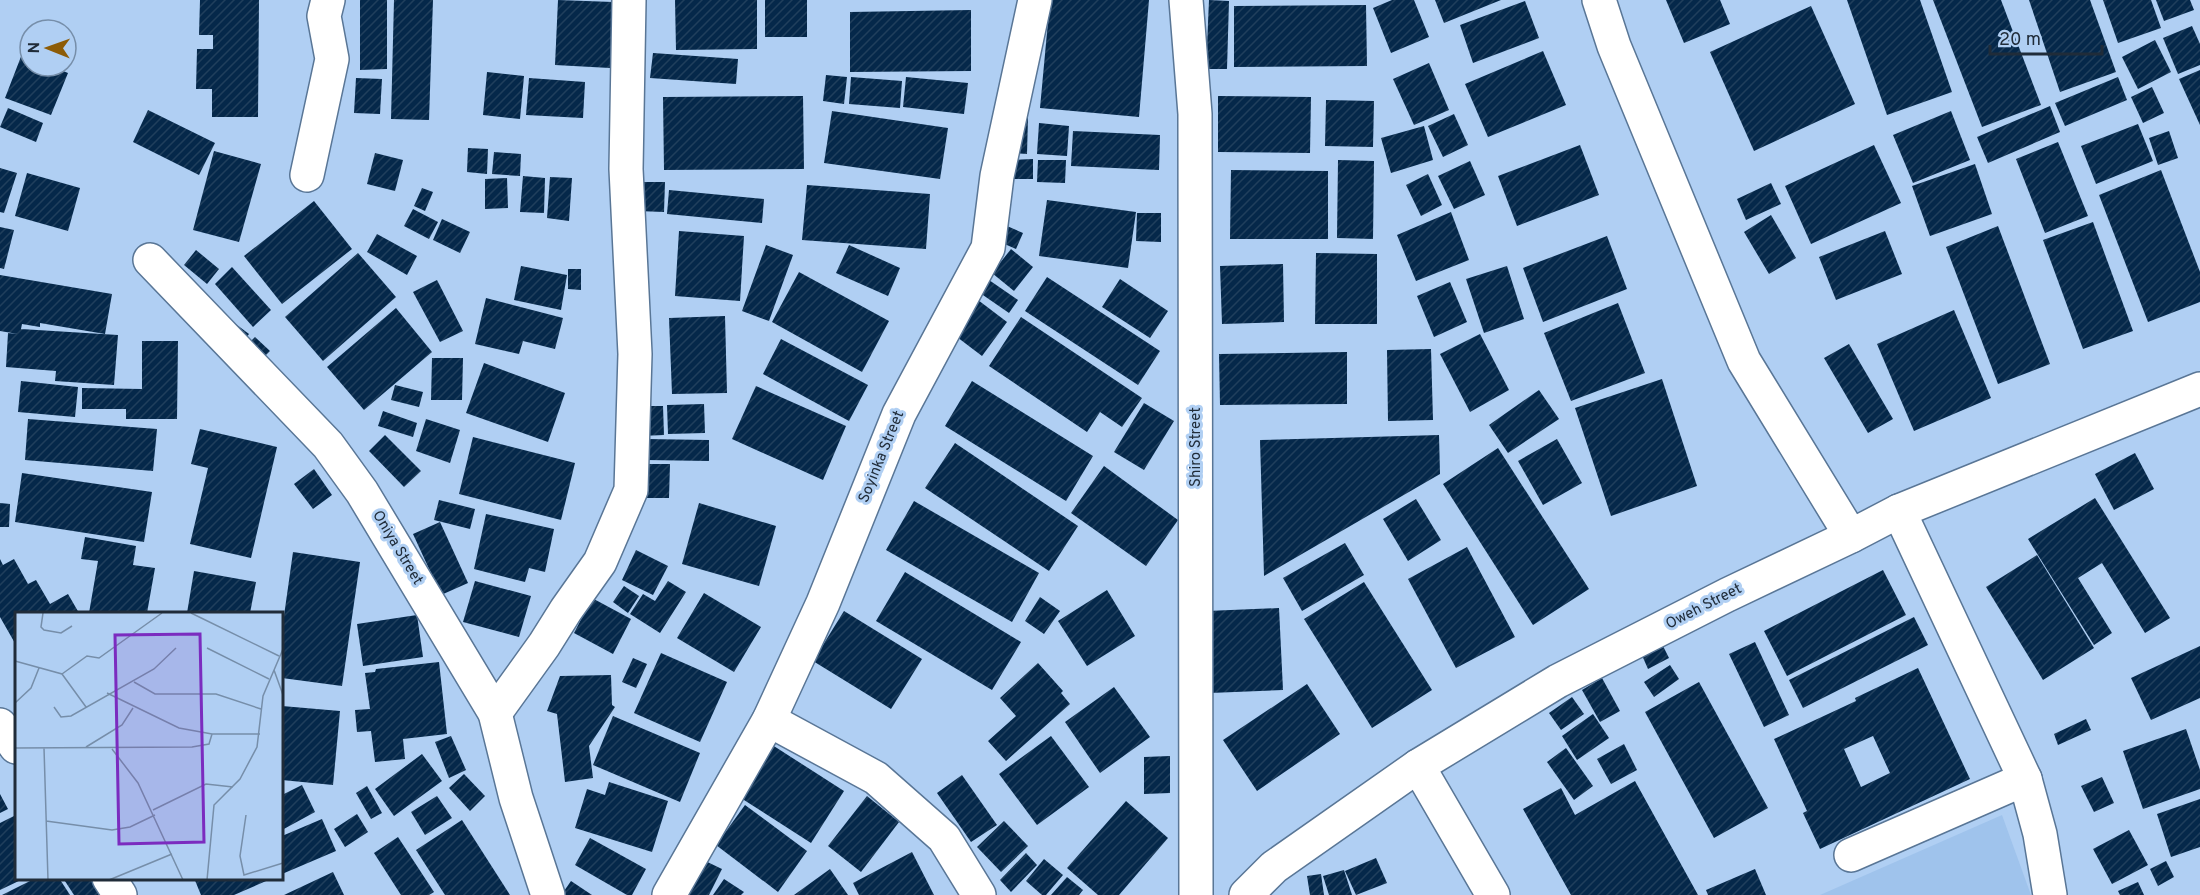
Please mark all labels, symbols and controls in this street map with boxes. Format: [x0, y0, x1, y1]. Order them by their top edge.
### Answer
north arrow [18, 18, 78, 78]
scale bar [1990, 18, 2102, 56]
text: 20 m [1999, 29, 2041, 52]
text: N [25, 42, 45, 54]
street label: Shiro Street [1187, 407, 1206, 487]
street label: Soyinka Street [855, 408, 909, 506]
street label: Oniya Street [367, 507, 427, 589]
street label: Oweh Street [1663, 580, 1745, 634]
inset map [15, 612, 284, 880]

